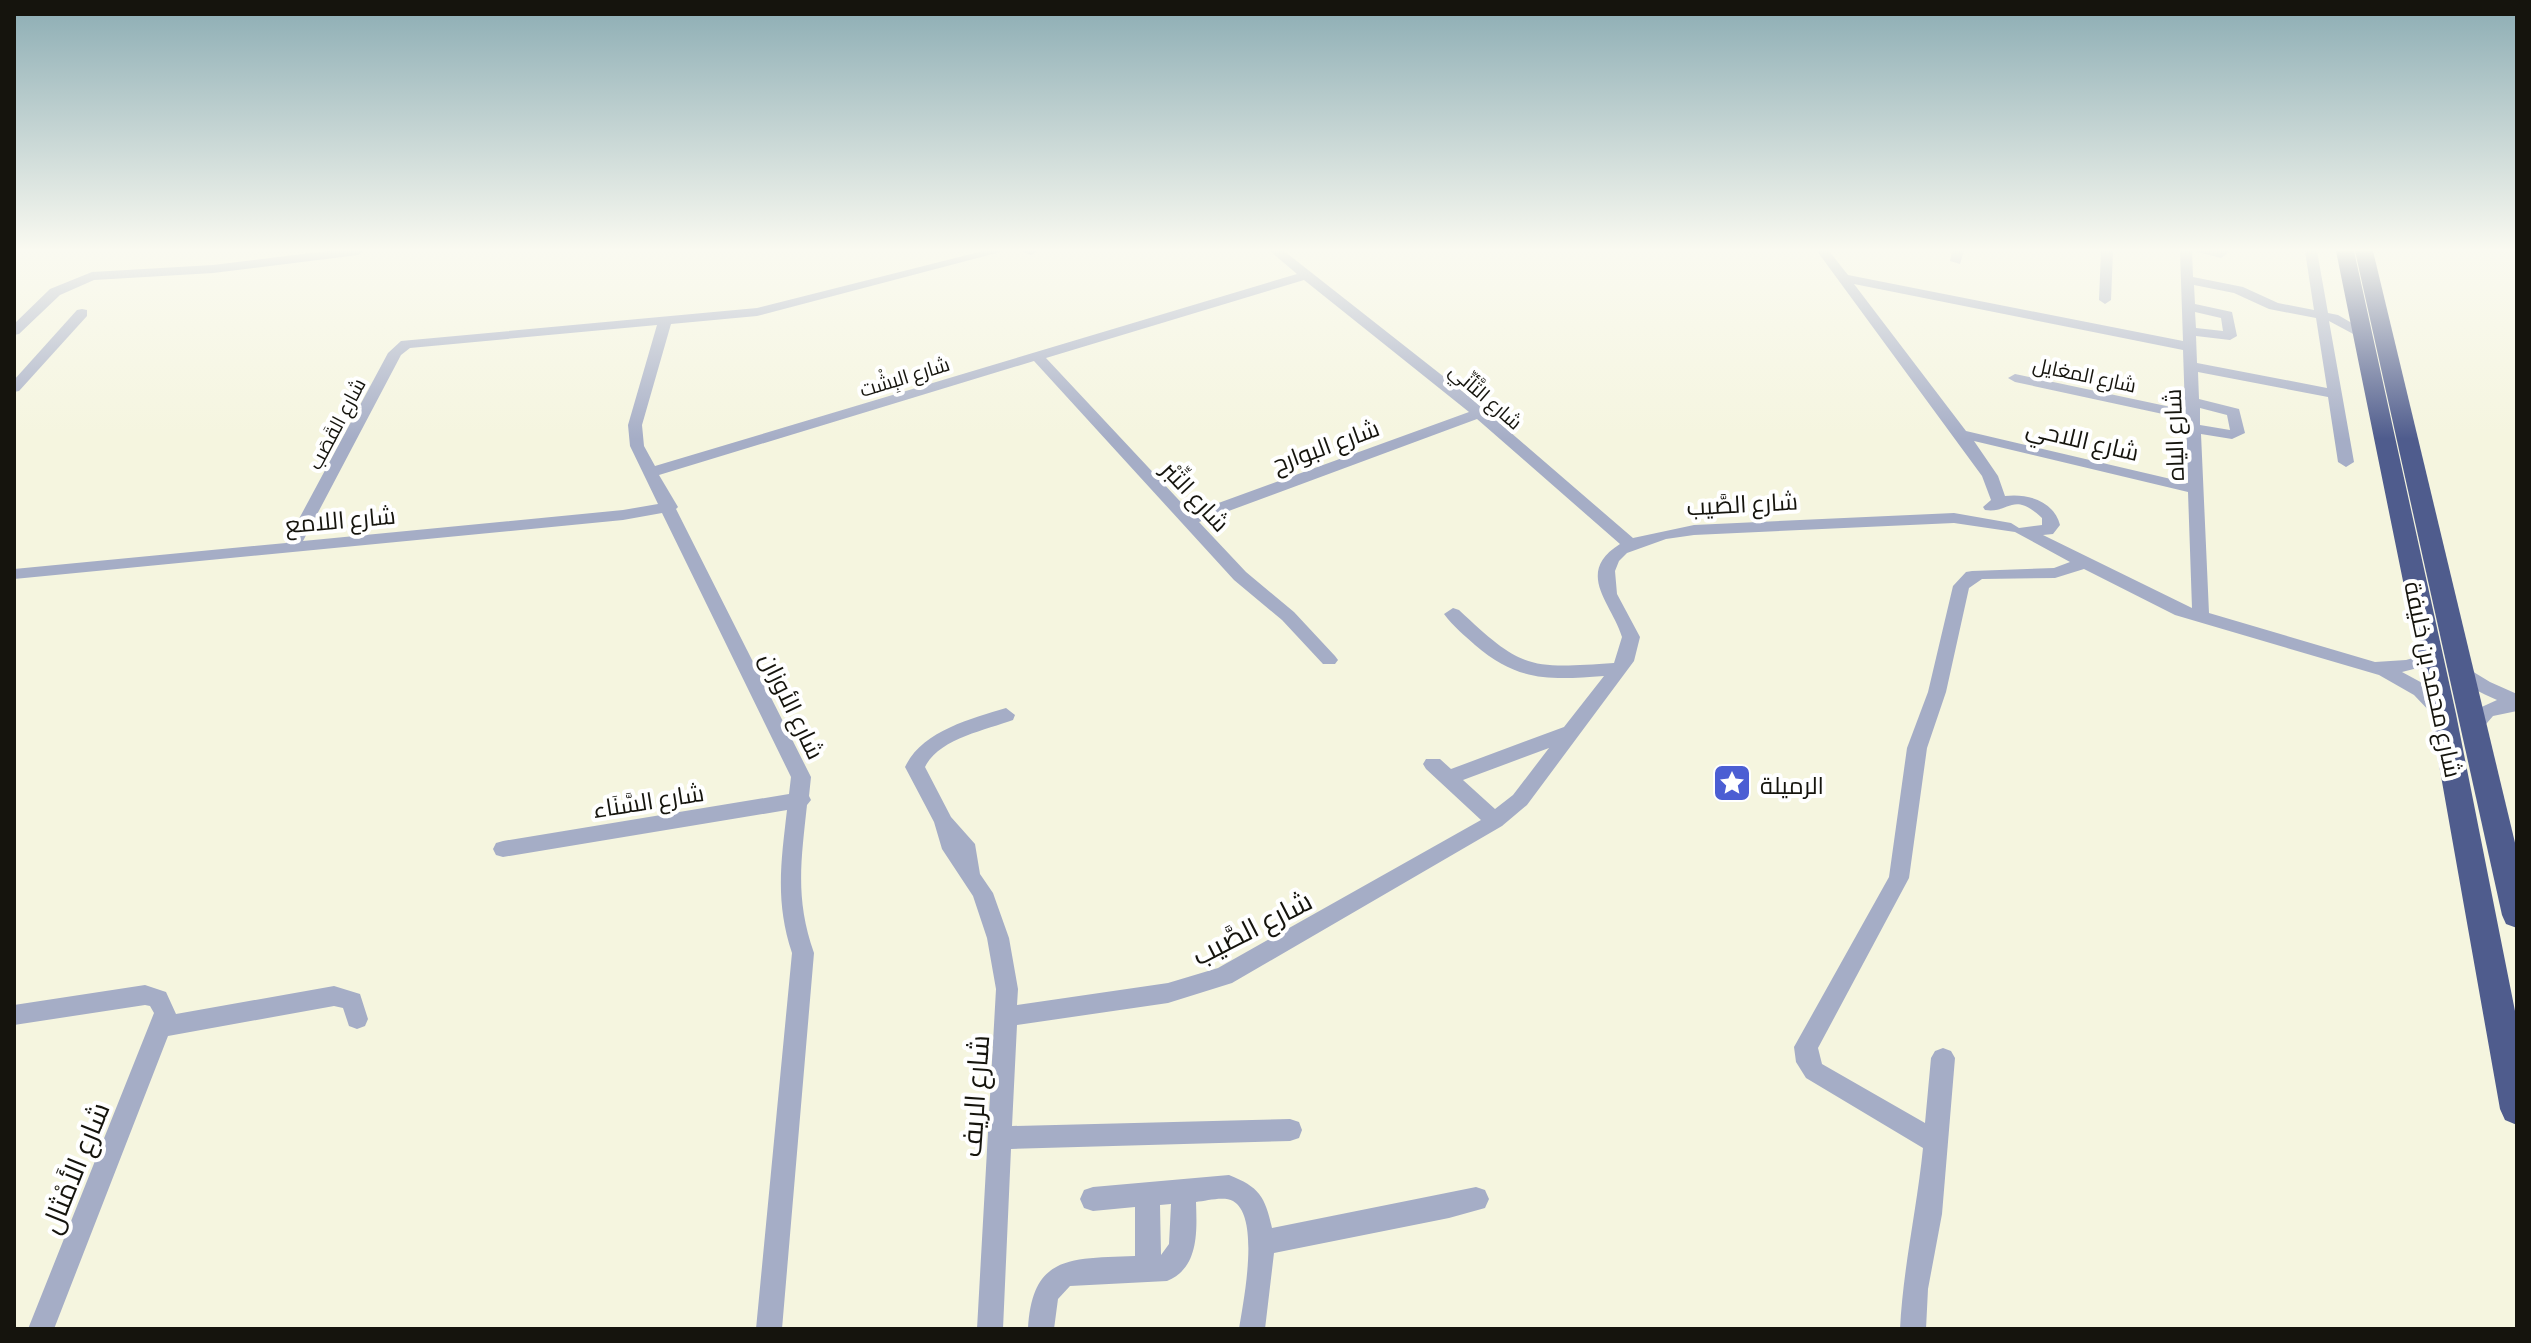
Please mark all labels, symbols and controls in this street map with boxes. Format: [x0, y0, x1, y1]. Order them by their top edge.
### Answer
street label: شارع البِشْت [855, 347, 953, 404]
street label: شارع المغايل [2030, 347, 2140, 400]
street label: شارع التَّأنِّي [1442, 355, 1530, 438]
street label: شارع القَصَب [298, 372, 373, 475]
street label: شارع الياه [2153, 388, 2192, 482]
street label: شارع البوارح [1266, 408, 1384, 481]
street label: شارع اللاحي [2022, 408, 2143, 472]
street label: شارع التِّبْر [1153, 450, 1239, 539]
street label: شارع الصَّيب [1685, 482, 1799, 523]
street label: شارع اللامع [283, 496, 397, 541]
street label: شارع محمد بن خليفة [2396, 578, 2473, 781]
street label: شارع الأوزان [752, 646, 835, 765]
place icon: الرميلة [1711, 762, 1753, 804]
place label: الرميلة [1760, 766, 1824, 801]
street label: شارع السَّنَاء [590, 773, 706, 826]
street label: شارع الصَّيب [1184, 878, 1318, 974]
street label: شارع الريف [948, 1033, 998, 1159]
street label: شارع الأَمْثال [28, 1095, 118, 1239]

